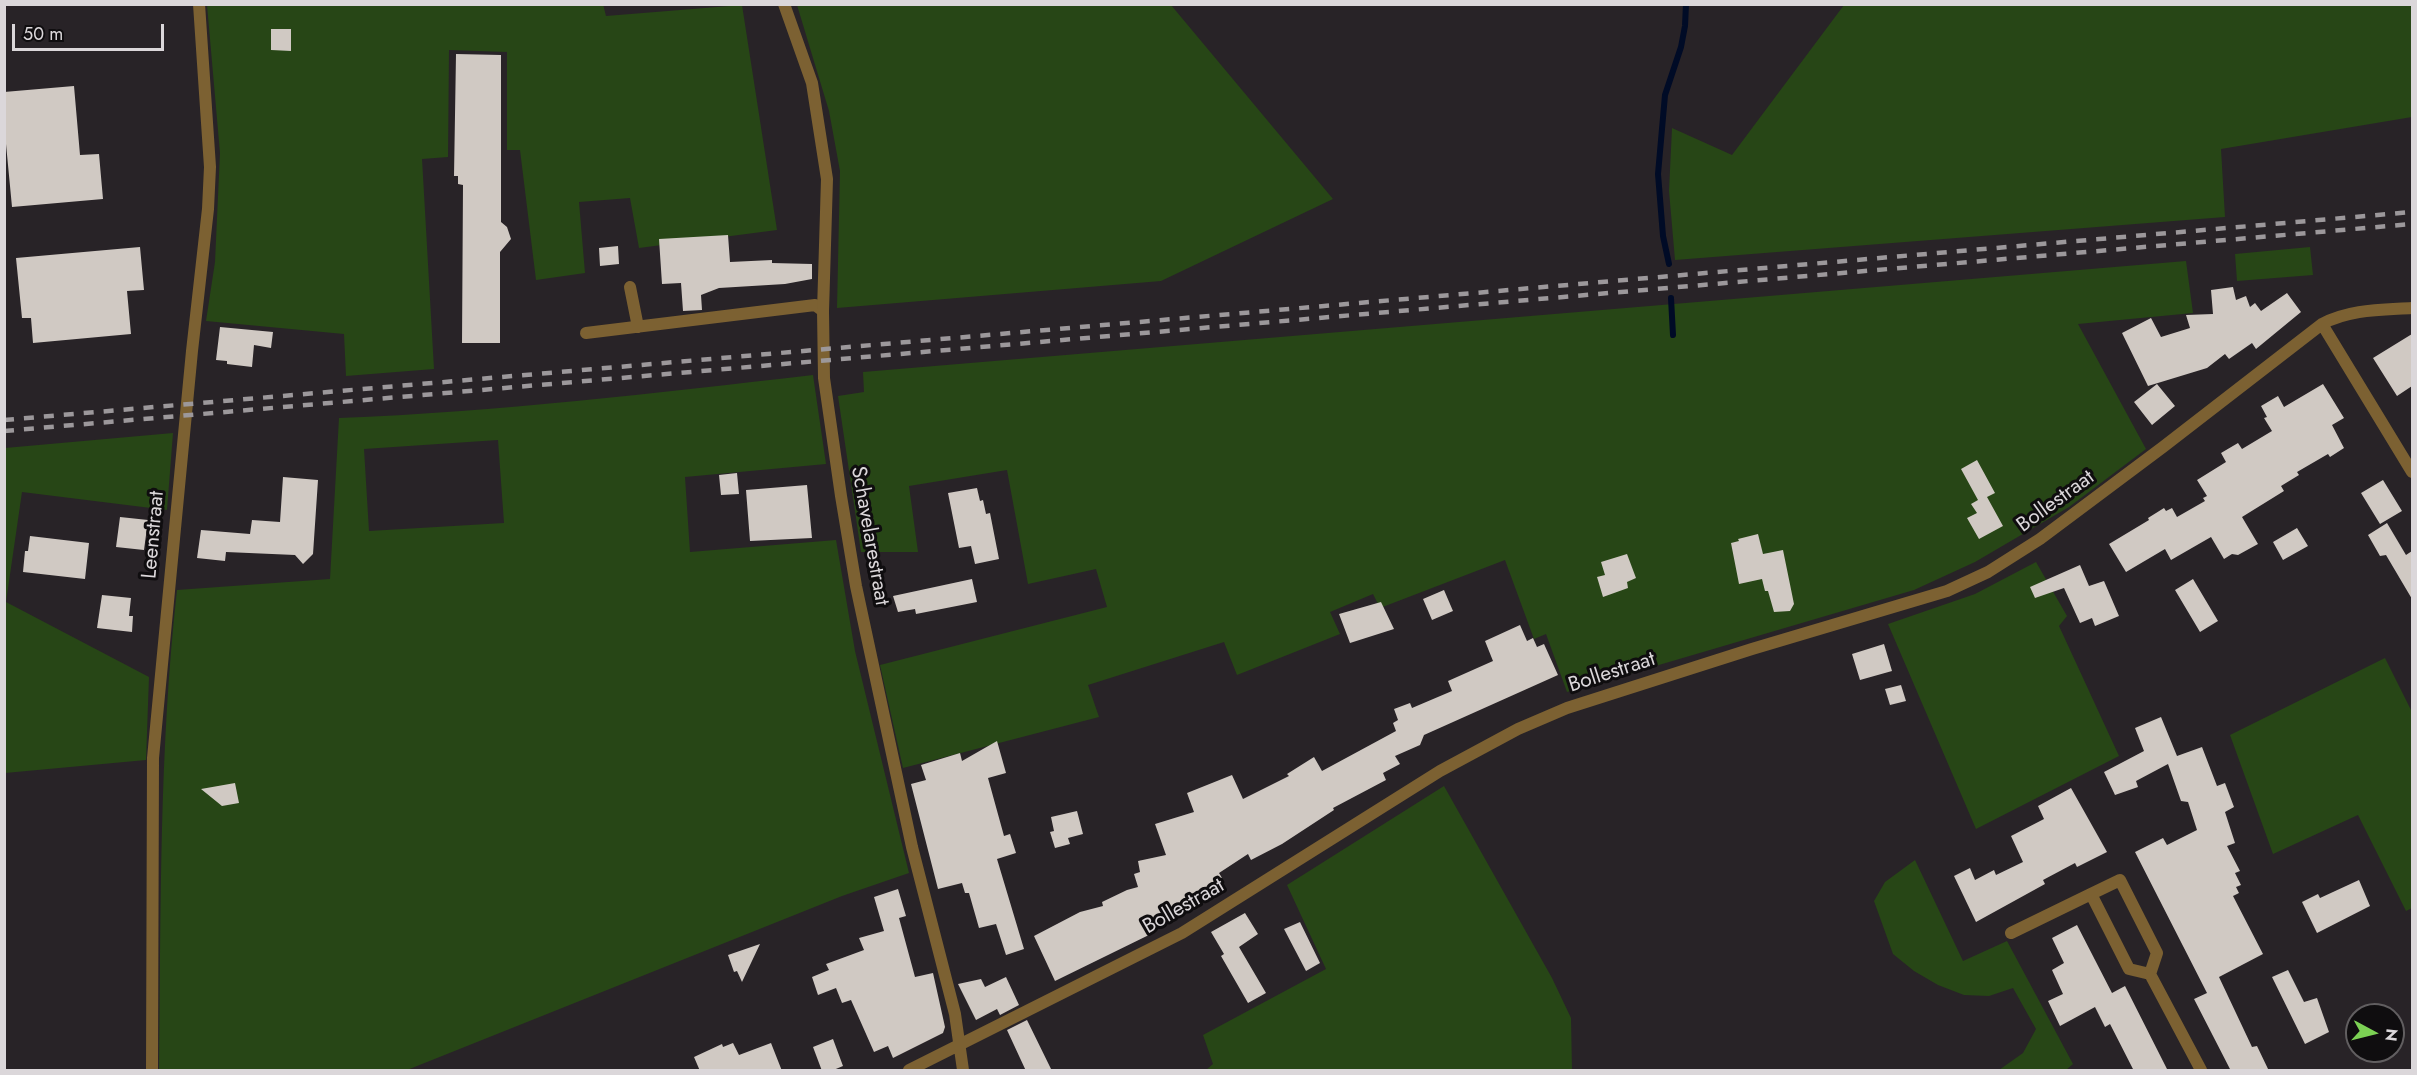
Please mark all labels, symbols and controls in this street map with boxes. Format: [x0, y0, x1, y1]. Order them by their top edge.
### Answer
scale bar [15, 12, 166, 50]
text: 50 m [23, 21, 63, 47]
street label: Schavelarestraat [844, 464, 894, 608]
street label: Bollestraat [2012, 465, 2100, 539]
street label: Leenstraat [138, 490, 170, 580]
street label: Bollestraat [1565, 647, 1659, 699]
street label: Bollestraat [1139, 874, 1229, 940]
north arrow [2345, 1003, 2405, 1063]
text: N [2379, 1027, 2404, 1043]

